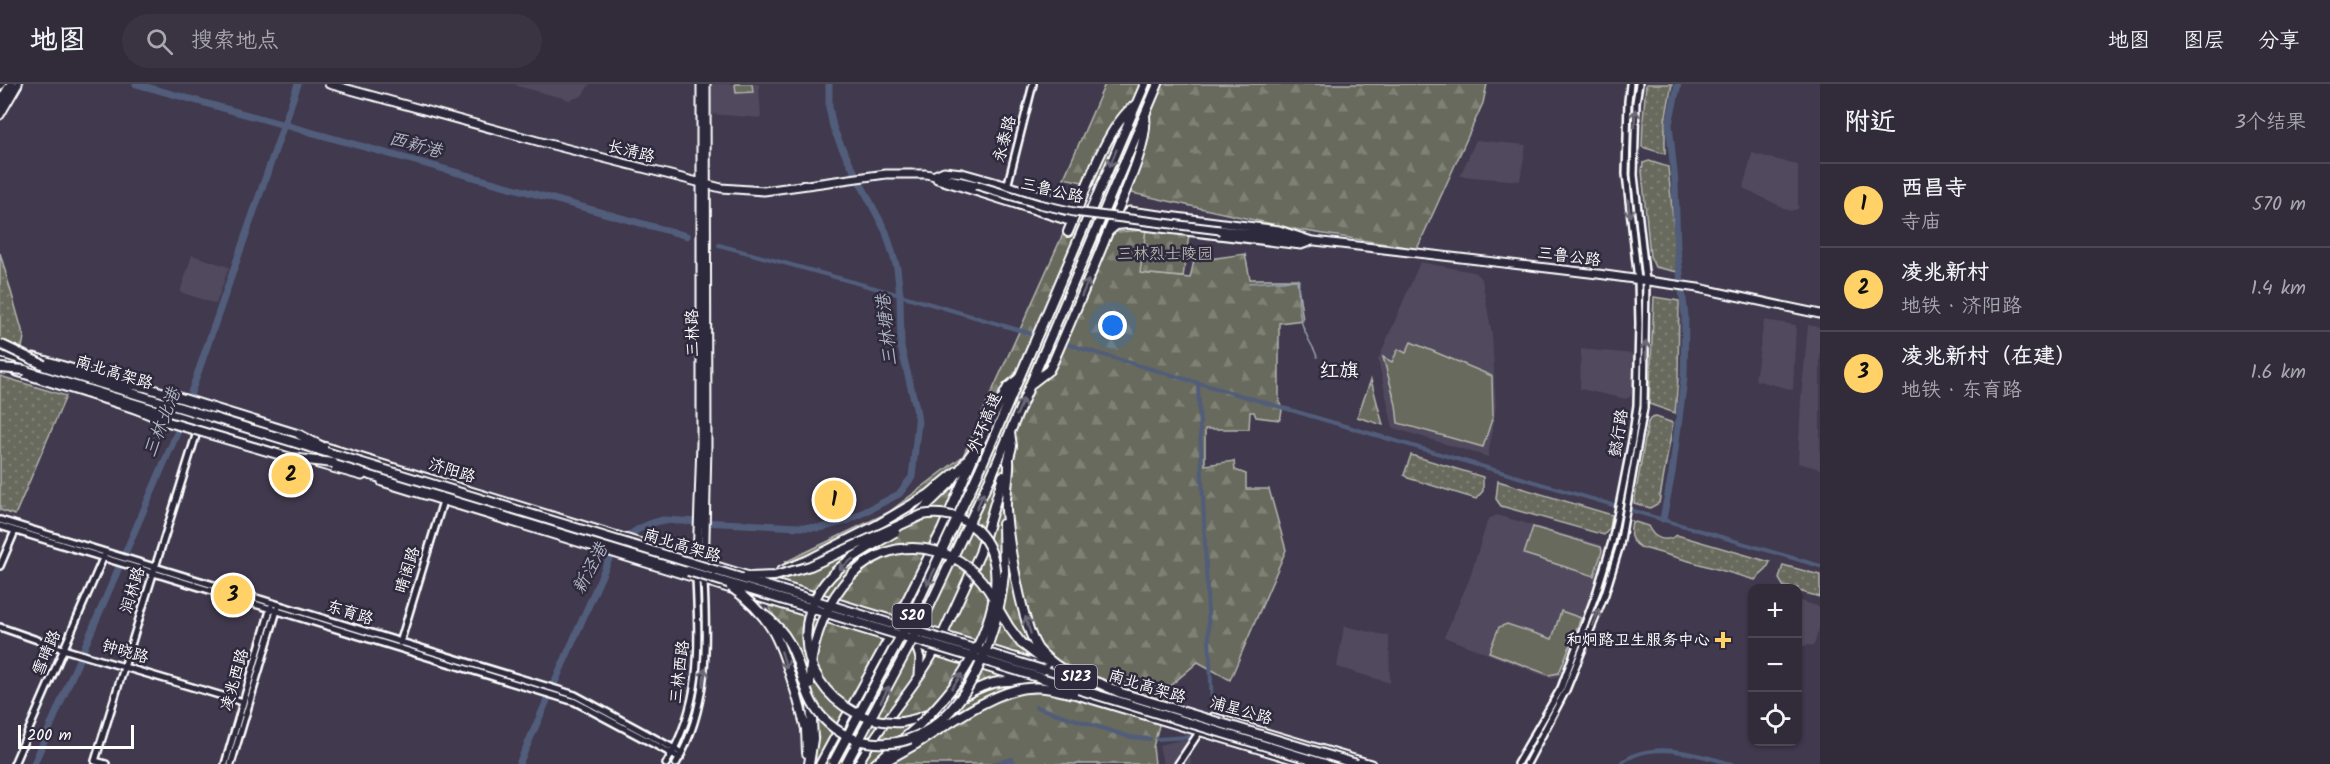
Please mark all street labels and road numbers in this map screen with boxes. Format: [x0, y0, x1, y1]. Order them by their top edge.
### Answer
street label: 永泰路 [987, 113, 1023, 165]
street label: 长清路 [605, 134, 657, 170]
street label: 三鲁公路 [1018, 172, 1086, 210]
street label: 三鲁公路 [1536, 241, 1602, 273]
street label: 三林路 [680, 309, 706, 357]
street label: 南北高架路 [72, 349, 156, 397]
street label: 外环高速 [961, 389, 1009, 457]
street label: 懿行路 [1603, 407, 1635, 459]
street label: 济阳路 [425, 452, 479, 490]
street label: 南北高架路 [640, 522, 724, 570]
street label: 晴阁路 [389, 543, 427, 597]
street label: 润林路 [114, 563, 152, 617]
street label: 东育路 [323, 594, 377, 632]
road number: S20 [892, 604, 932, 628]
street label: 雪晴路 [26, 626, 68, 680]
street label: 钟晓路 [98, 633, 152, 671]
street label: 三林西路 [664, 639, 696, 705]
street label: 凌兆西路 [214, 646, 256, 714]
street label: 南北高架路 [1105, 663, 1189, 711]
road number: S123 [1055, 665, 1097, 689]
street label: 浦星公路 [1207, 690, 1275, 732]

